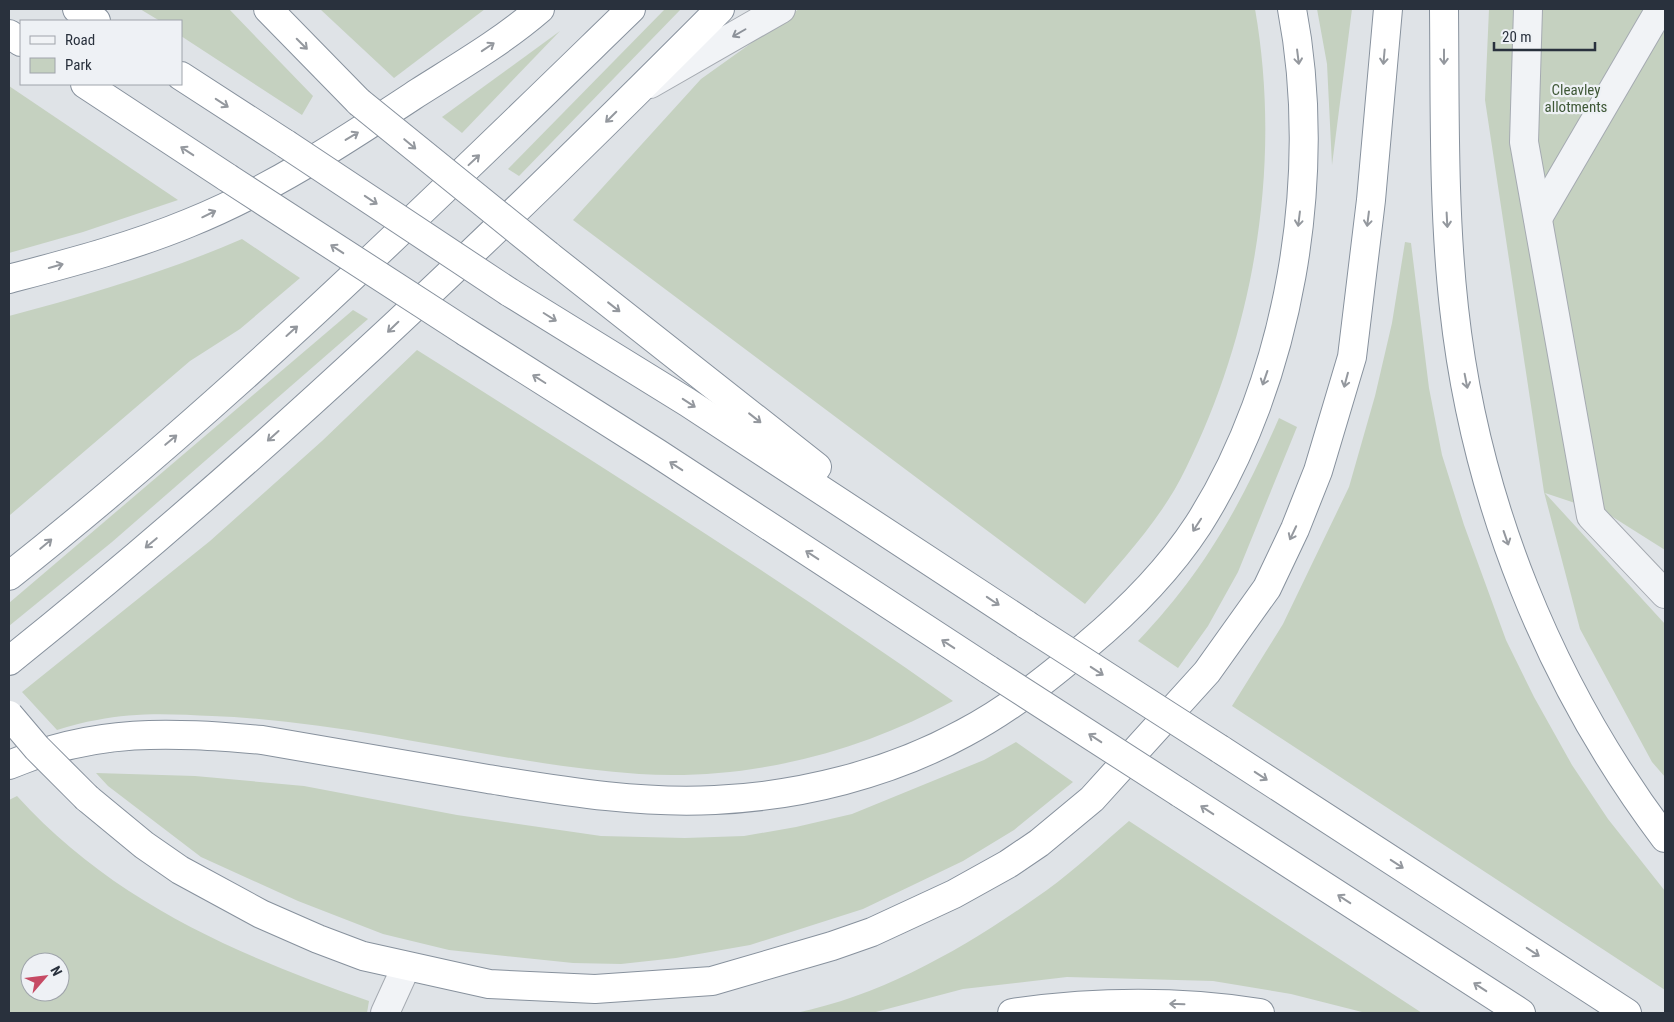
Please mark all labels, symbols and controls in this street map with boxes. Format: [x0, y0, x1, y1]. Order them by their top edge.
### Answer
legend [20, 20, 182, 85]
scale bar [1494, 20, 1595, 52]
one-way arrow [732, 28, 747, 38]
text: 20 m [1502, 28, 1532, 46]
text: Road [65, 31, 95, 49]
one-way arrow [295, 38, 307, 50]
one-way arrow [481, 42, 495, 53]
one-way arrow [1293, 49, 1303, 65]
one-way arrow [1379, 49, 1388, 65]
one-way arrow [1439, 49, 1449, 65]
text: Park [65, 56, 92, 74]
park label: Cleavley allotments [1545, 81, 1608, 116]
one-way arrow [215, 98, 229, 108]
one-way arrow [606, 111, 618, 123]
one-way arrow [344, 130, 358, 140]
one-way arrow [403, 139, 416, 150]
one-way arrow [181, 146, 195, 156]
one-way arrow [468, 154, 480, 166]
one-way arrow [364, 195, 378, 205]
one-way arrow [201, 209, 216, 218]
one-way arrow [1294, 211, 1304, 227]
one-way arrow [1363, 211, 1373, 227]
one-way arrow [1442, 212, 1452, 228]
one-way arrow [330, 243, 344, 254]
one-way arrow [47, 261, 63, 270]
one-way arrow [607, 302, 621, 312]
one-way arrow [543, 313, 557, 323]
one-way arrow [387, 321, 400, 333]
one-way arrow [285, 325, 298, 337]
one-way arrow [1260, 369, 1269, 385]
one-way arrow [1340, 371, 1350, 387]
one-way arrow [533, 373, 547, 383]
one-way arrow [1461, 373, 1471, 389]
one-way arrow [681, 398, 695, 408]
one-way arrow [748, 413, 761, 424]
one-way arrow [267, 430, 280, 442]
one-way arrow [164, 435, 177, 446]
one-way arrow [670, 460, 684, 470]
one-way arrow [1192, 518, 1202, 532]
one-way arrow [1288, 525, 1298, 540]
one-way arrow [1502, 530, 1512, 546]
one-way arrow [144, 537, 157, 549]
one-way arrow [40, 539, 53, 550]
one-way arrow [806, 549, 820, 559]
one-way arrow [985, 596, 999, 606]
one-way arrow [942, 639, 956, 649]
one-way arrow [1090, 666, 1104, 676]
one-way arrow [1088, 733, 1102, 744]
one-way arrow [1253, 771, 1267, 781]
one-way arrow [1201, 805, 1215, 815]
one-way arrow [1390, 859, 1404, 869]
one-way arrow [1337, 893, 1351, 903]
one-way arrow [1526, 948, 1540, 958]
north arrow [20, 952, 70, 1002]
text: N [47, 963, 66, 978]
one-way arrow [1473, 982, 1487, 992]
one-way arrow [1169, 999, 1185, 1008]

